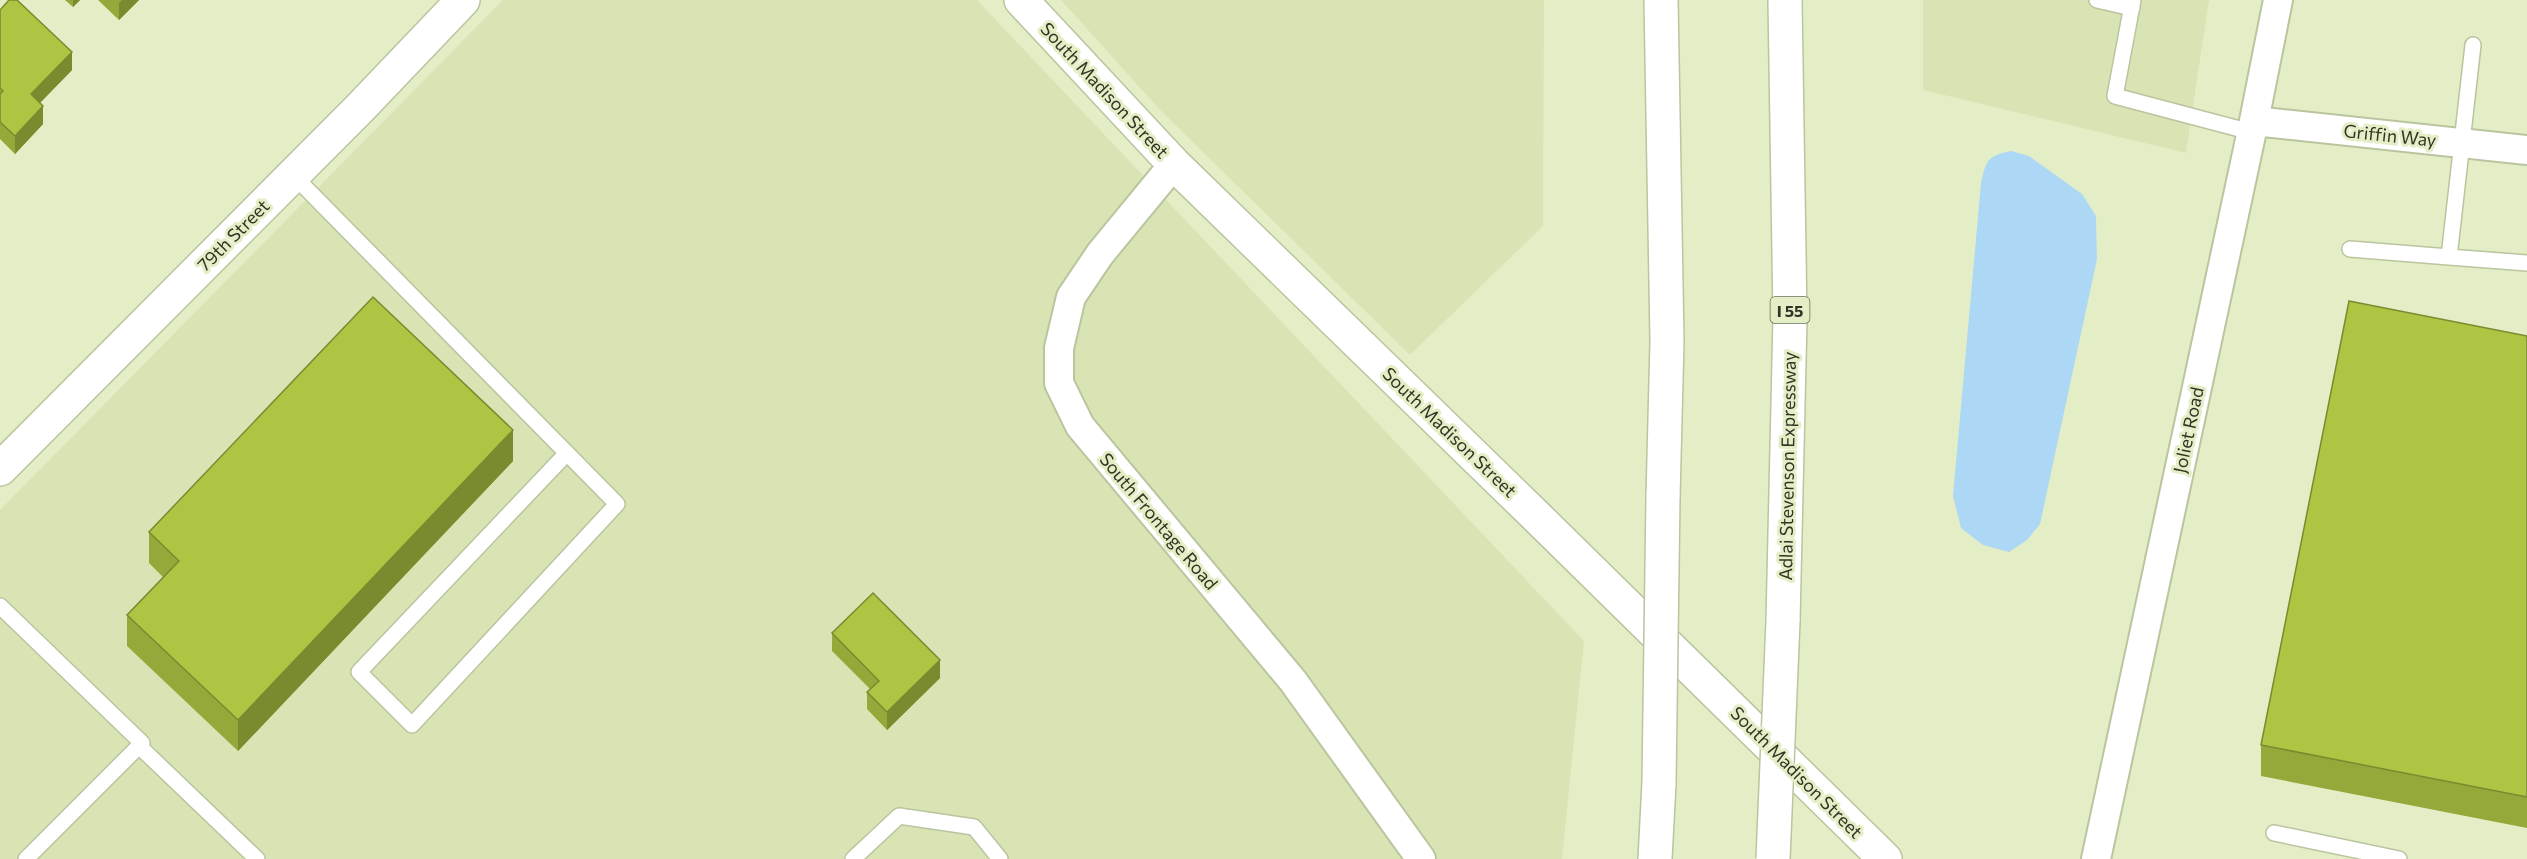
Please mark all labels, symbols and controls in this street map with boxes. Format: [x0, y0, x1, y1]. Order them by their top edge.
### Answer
street label: South Madison Street [1036, 18, 1174, 162]
street label: Griffin Way [2343, 119, 2437, 151]
street label: 79th Street [193, 195, 273, 275]
road number: I 55 [1770, 297, 1810, 323]
street label: Adlai Stevenson Expressway [1774, 351, 1800, 581]
street label: South Madison Street [1378, 362, 1522, 502]
street label: Joliet Road [2168, 385, 2208, 475]
street label: South Frontage Road [1095, 448, 1223, 594]
street label: South Madison Street [1726, 701, 1868, 843]

